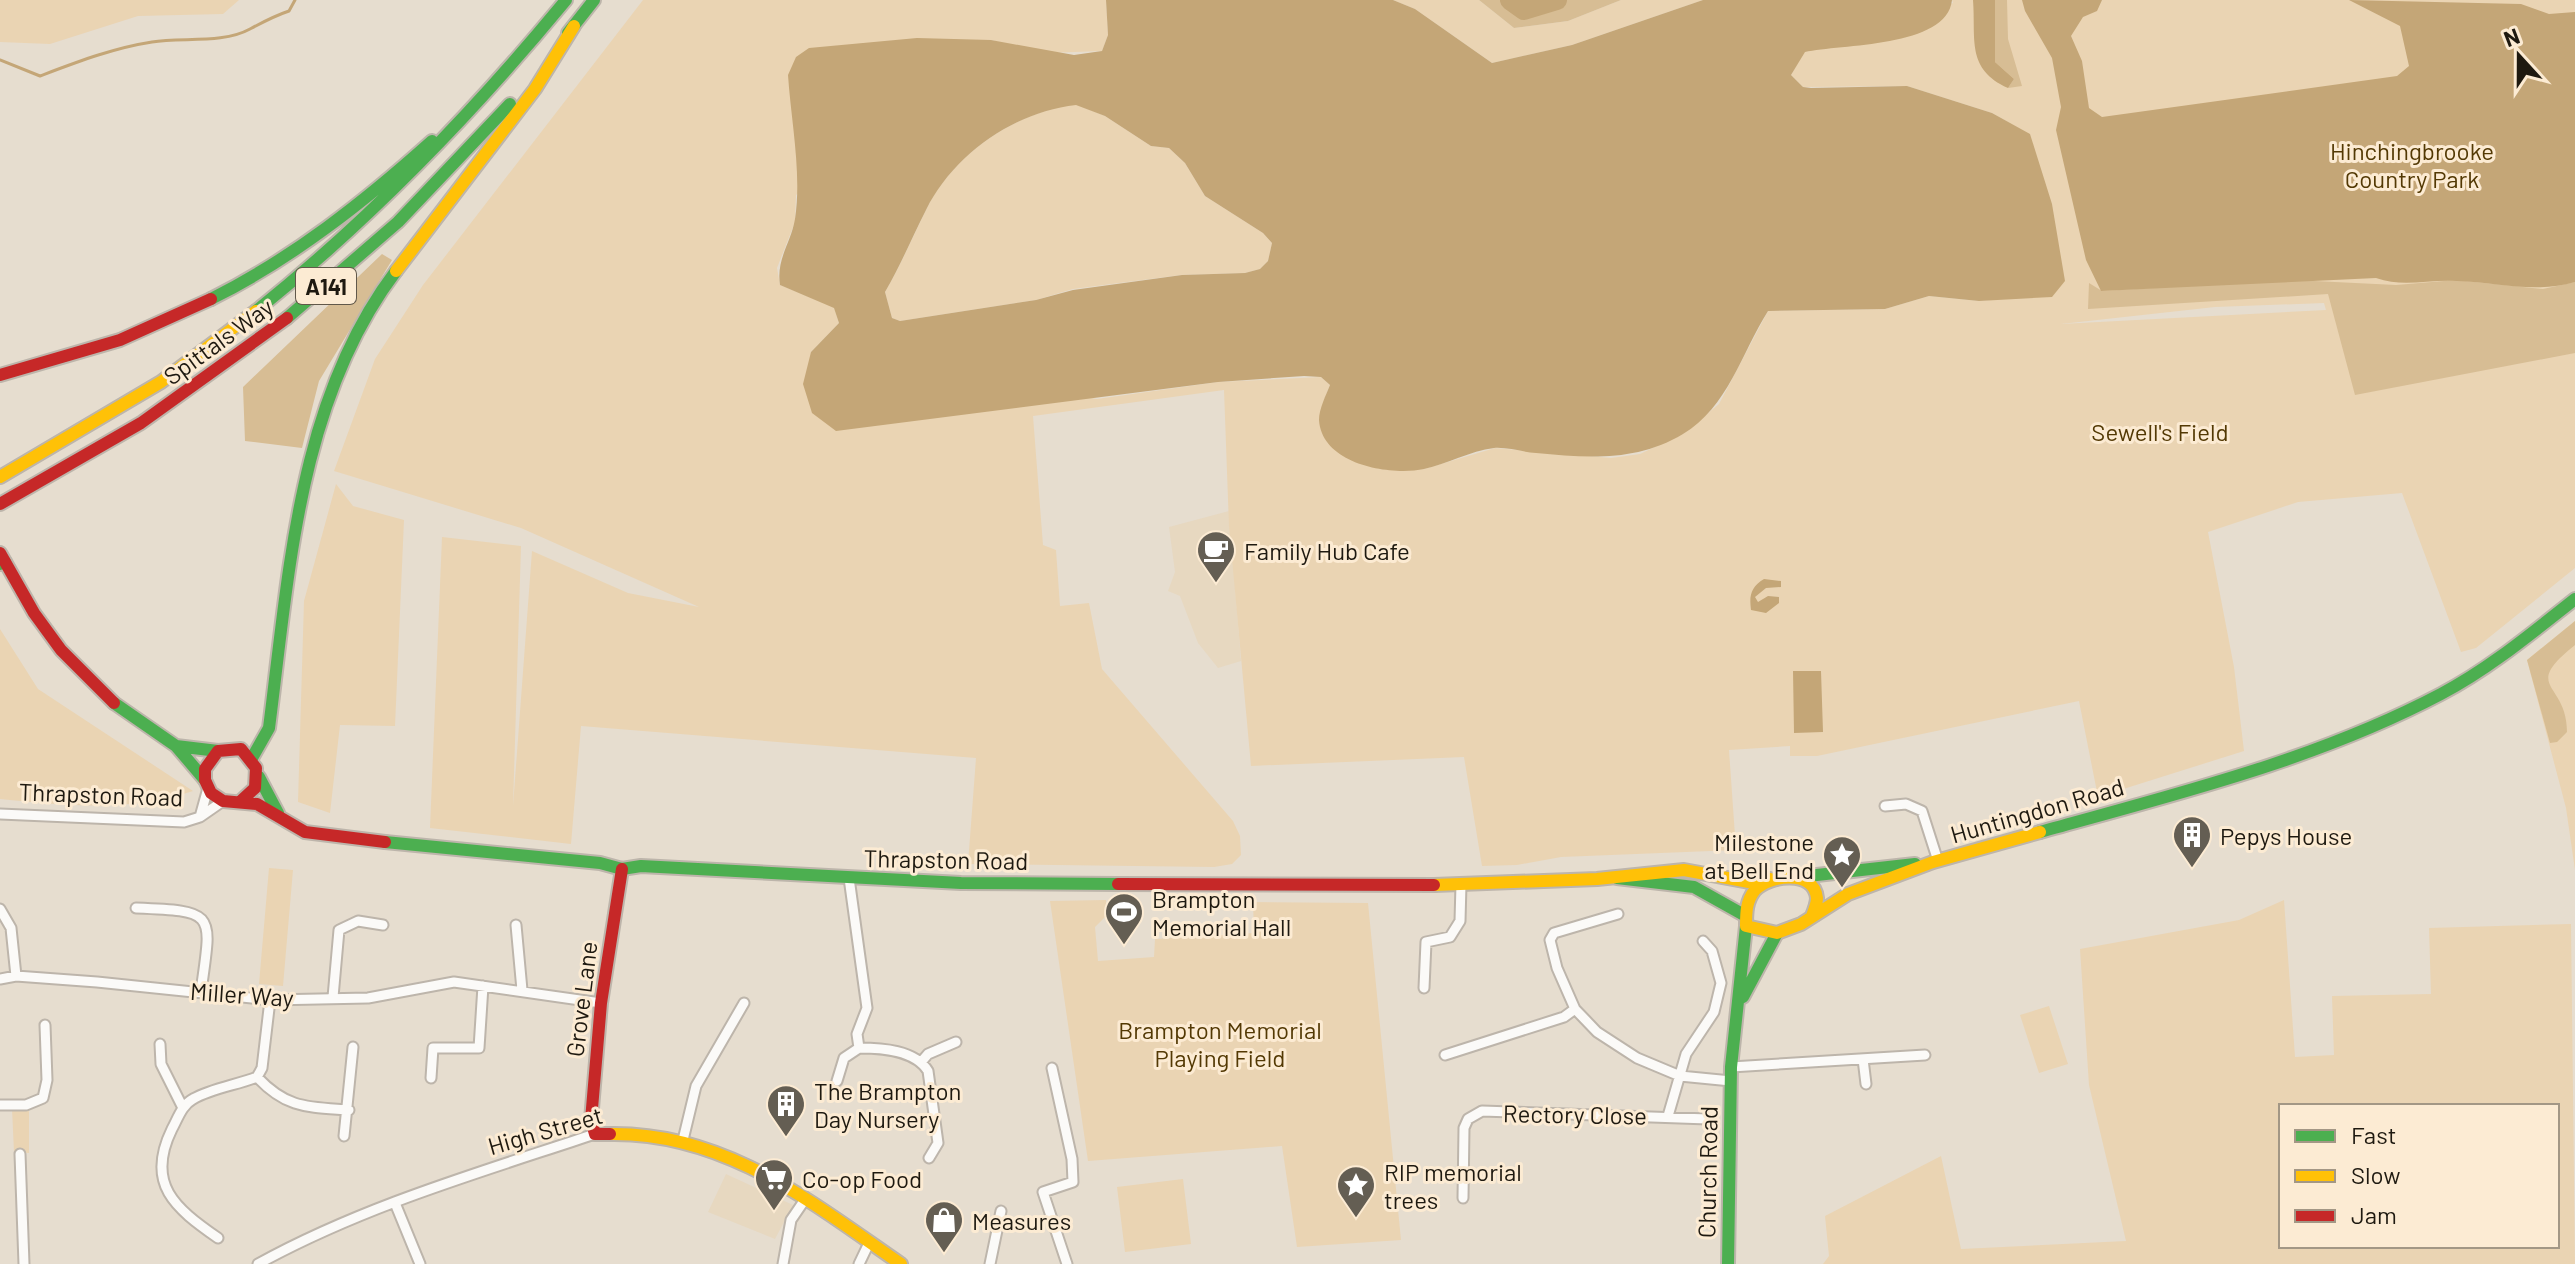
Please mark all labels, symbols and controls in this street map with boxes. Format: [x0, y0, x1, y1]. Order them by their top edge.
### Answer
north arrow [2479, 16, 2559, 96]
text: N [2500, 22, 2523, 51]
park label: Hinchingbrooke Country Park [2330, 136, 2494, 193]
road number: A141 [296, 268, 356, 304]
street label: Spittals Way [158, 292, 278, 390]
park label: Sewell's Field [2091, 417, 2229, 446]
cafe icon: Family Hub Cafe [1195, 529, 1237, 584]
place label: Family Hub Cafe [1244, 536, 1410, 565]
street label: Huntingdon Road [1947, 771, 2127, 849]
street label: Thrapston Road [18, 777, 184, 811]
building icon: Pepys House [2171, 814, 2213, 869]
place label: Pepys House [2220, 821, 2352, 850]
place label: Milestone at Bell End [1704, 827, 1814, 884]
place icon: Milestone at Bell End [1821, 834, 1863, 889]
street label: Thrapston Road [863, 843, 1029, 875]
place label: Brampton Memorial Hall [1152, 884, 1291, 941]
sports icon: Brampton Memorial Hall [1103, 891, 1145, 946]
street label: Grove Lane [560, 940, 602, 1058]
street label: Miller Way [189, 976, 295, 1012]
park label: Brampton Memorial Playing Field [1118, 1015, 1322, 1072]
place label: The Brampton Day Nursery [814, 1076, 962, 1133]
building icon: The Brampton Day Nursery [765, 1083, 807, 1138]
street label: Rectory Close [1503, 1098, 1647, 1130]
street label: High Street [484, 1100, 606, 1160]
legend [2279, 1104, 2559, 1248]
street label: Church Road [1691, 1106, 1723, 1238]
text: Fast [2351, 1120, 2396, 1149]
supermarket icon: Co-op Food [753, 1157, 795, 1212]
place label: RIP memorial trees [1384, 1157, 1522, 1214]
text: Slow [2351, 1160, 2400, 1189]
place label: Co-op Food [802, 1164, 922, 1193]
place icon: RIP memorial trees [1335, 1164, 1377, 1219]
shop icon: Measures [923, 1199, 965, 1254]
text: Jam [2351, 1200, 2397, 1229]
place label: Measures [972, 1206, 1071, 1235]

